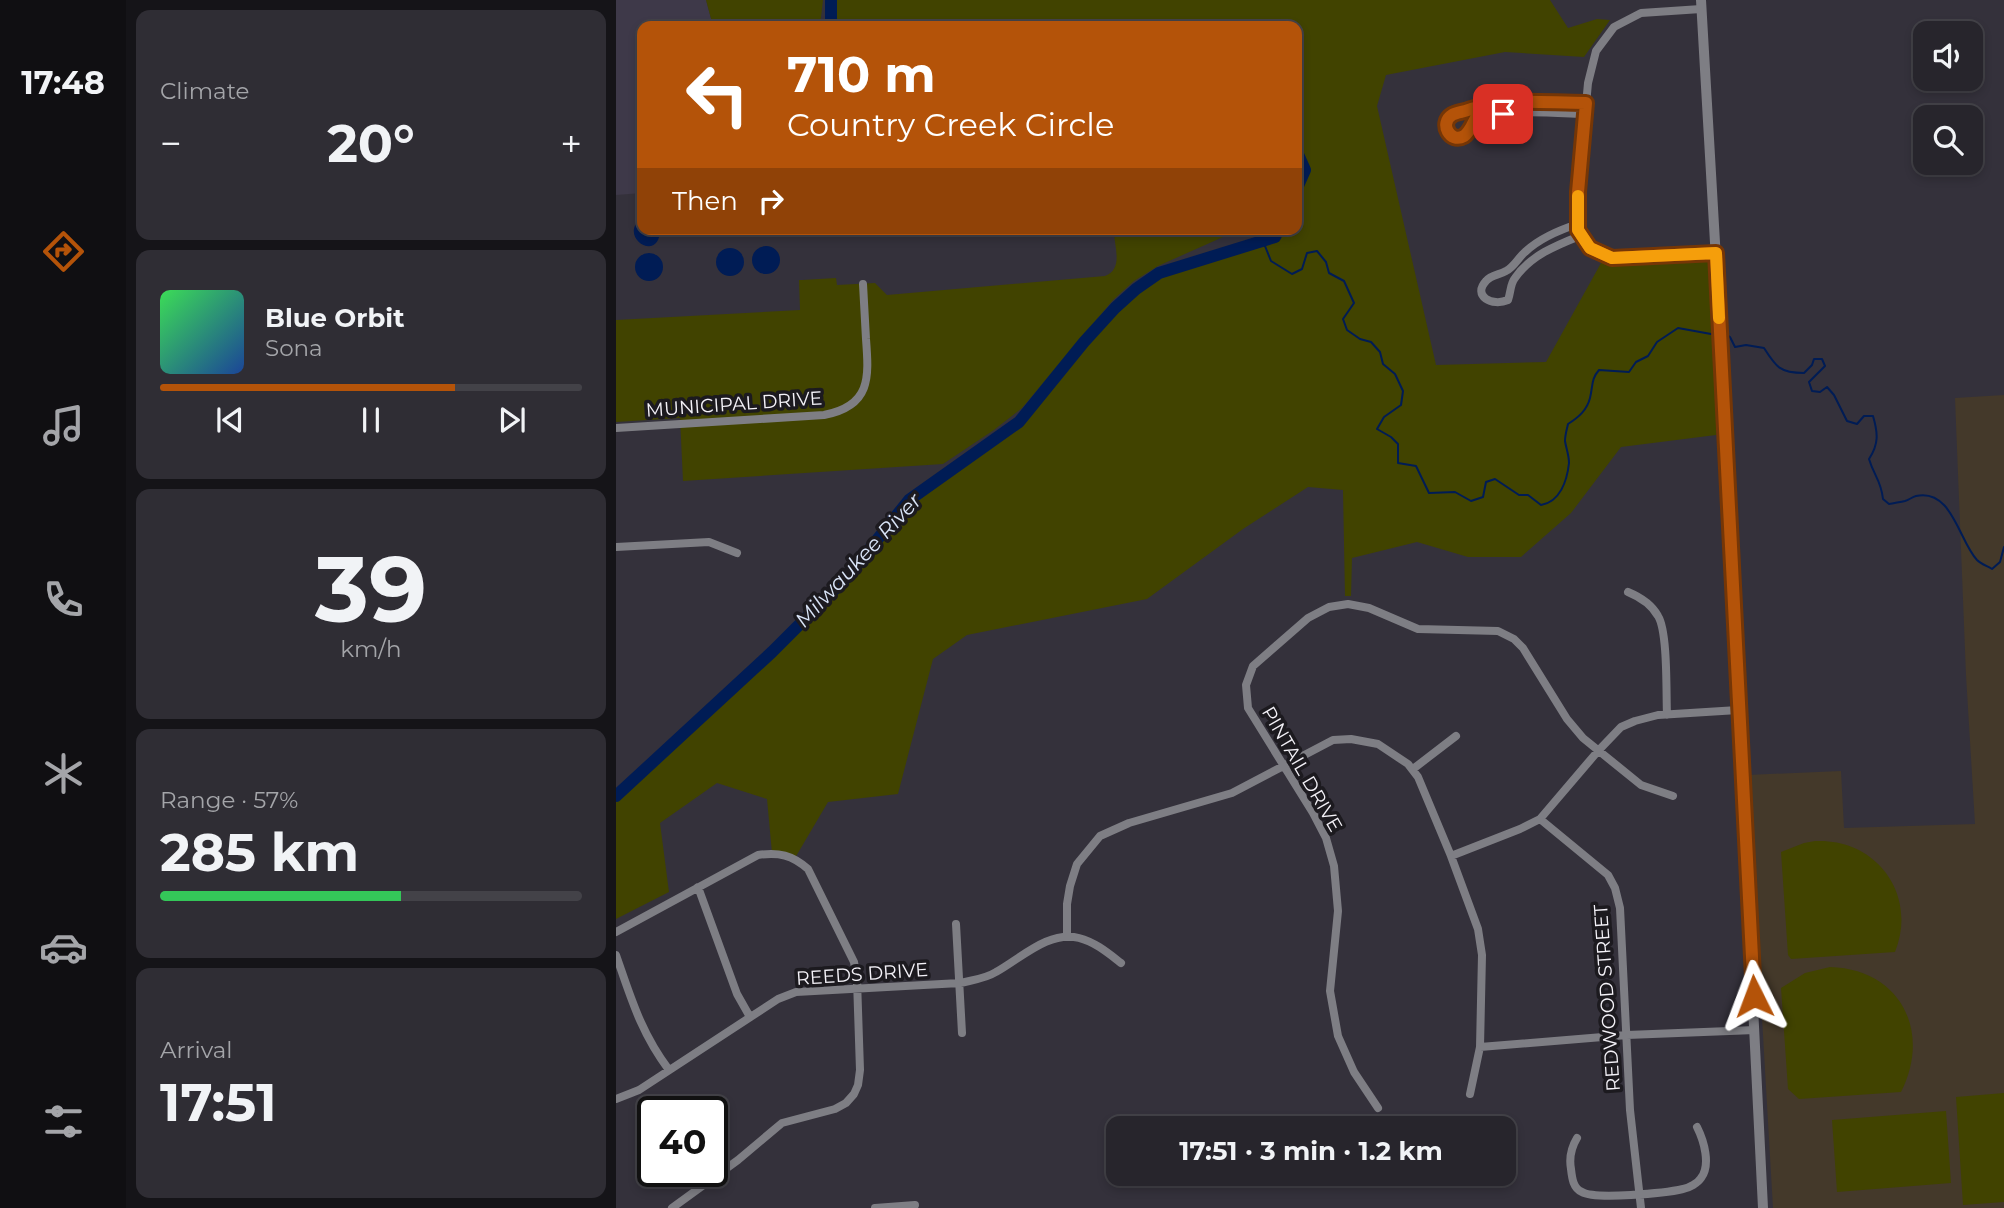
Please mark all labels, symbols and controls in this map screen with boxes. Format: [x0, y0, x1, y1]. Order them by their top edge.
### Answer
map controls [1913, 21, 1983, 175]
button: sound [1913, 21, 1983, 91]
text: 710 m [787, 45, 936, 104]
icon: left [672, 49, 763, 140]
text: 17:48 [21, 63, 105, 102]
text: Climate [160, 77, 249, 105]
pin [1473, 84, 1533, 144]
icon: arrive [1484, 95, 1522, 133]
text: Country Creek Circle [787, 105, 1114, 144]
button: search [1913, 105, 1983, 175]
text: 20° [327, 112, 415, 175]
text: − [160, 120, 182, 167]
text: + [560, 120, 582, 167]
icon: right [752, 182, 790, 220]
text: Then [672, 185, 738, 217]
icon: directions [39, 227, 88, 276]
text: Blue Orbit [265, 302, 404, 334]
text: Sona [265, 334, 323, 362]
street label: MUNICIPAL DRIVE [645, 386, 823, 422]
icon: music [39, 401, 88, 450]
icon: previous [211, 401, 249, 439]
icon: pause [352, 401, 390, 439]
icon: next [493, 401, 531, 439]
water label: Milwaukee River [790, 488, 927, 632]
text: 39 [315, 534, 427, 645]
icon: phone [39, 575, 88, 624]
text: km/h [340, 635, 402, 663]
street label: PINTAIL DRIVE [1257, 702, 1347, 836]
icon: climate [39, 749, 88, 798]
text: Range · 57% [160, 786, 298, 814]
text: 285 km [160, 821, 359, 884]
street label: REDWOOD STREET [1589, 904, 1625, 1092]
icon: car [39, 923, 88, 972]
street label: REEDS DRIVE [795, 958, 929, 990]
position arrow [1717, 959, 1791, 1033]
text: Arrival [160, 1036, 233, 1064]
text: 17:51 [160, 1071, 277, 1134]
speed limit sign: 40 [637, 1096, 728, 1187]
icon: filters [39, 1097, 88, 1146]
text: 17:51 · 3 min · 1.2 km [1179, 1135, 1443, 1167]

